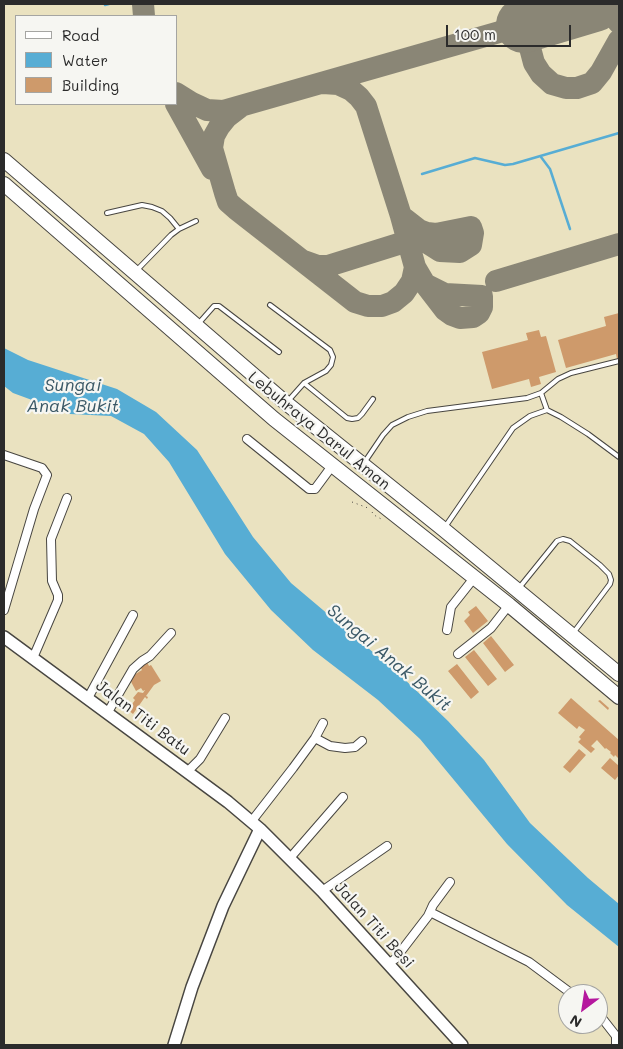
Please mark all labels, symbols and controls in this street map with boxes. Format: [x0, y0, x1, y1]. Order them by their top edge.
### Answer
legend [15, 15, 178, 105]
scale bar [448, 15, 573, 47]
text: 100 m [454, 24, 496, 44]
text: Road [62, 25, 99, 45]
text: Water [62, 50, 108, 70]
text: Building [62, 75, 119, 95]
street label: Lebuhraya Darul Aman [244, 368, 394, 494]
water label: Sungai Anak Bukit [27, 374, 119, 416]
water label: Sungai Anak Bukit [322, 600, 456, 716]
street label: Jalan Titi Batu [92, 676, 194, 760]
street label: Jalan Titi Besi [330, 878, 418, 972]
north arrow [558, 984, 608, 1034]
text: N [566, 1011, 585, 1032]

